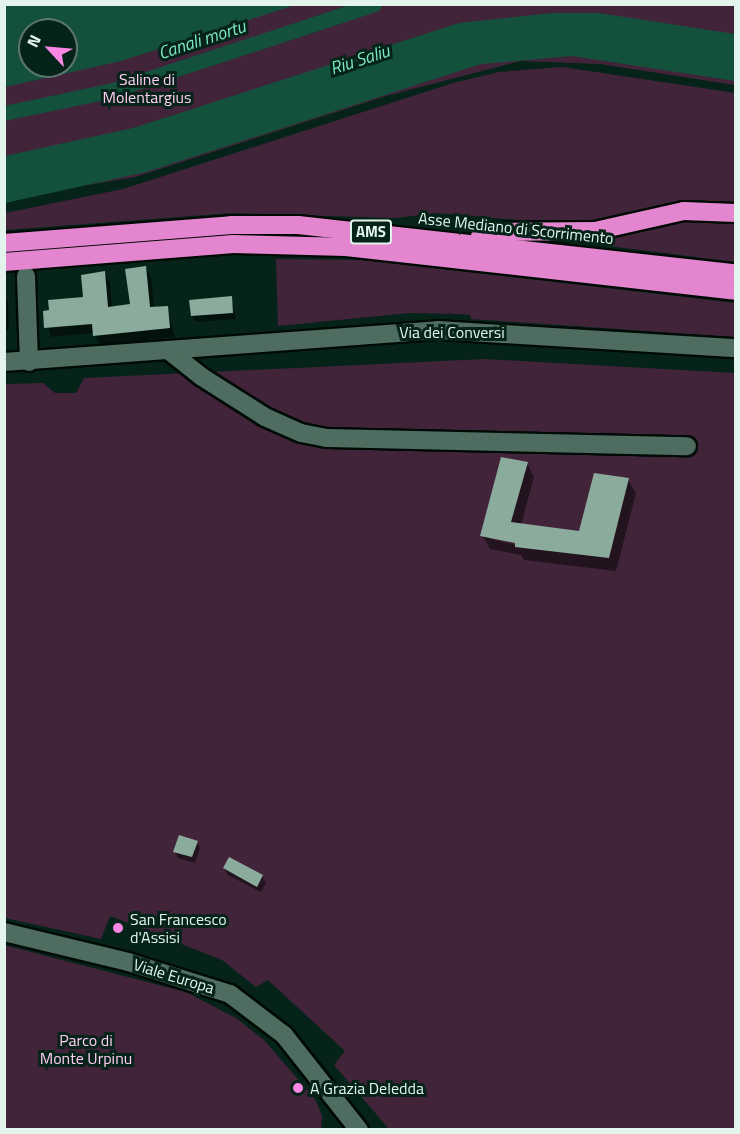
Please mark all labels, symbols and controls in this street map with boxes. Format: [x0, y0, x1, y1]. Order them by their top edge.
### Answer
water label: Canali mortu [156, 16, 248, 64]
north arrow [18, 18, 78, 78]
text: N [20, 31, 47, 51]
water label: Riu Saliu [328, 40, 392, 80]
park label: Saline di Molentargius [103, 69, 191, 107]
street label: Asse Mediano di Scorrimento [417, 208, 615, 248]
road number: AMS [348, 220, 394, 244]
street label: Via dei Conversi [399, 322, 505, 342]
place label: San Francesco d'Assisi [130, 909, 227, 947]
marker: San Francesco d'Assisi [111, 921, 125, 935]
street label: Viale Europa [131, 955, 217, 997]
park label: Parco di Monte Urpinu [40, 1030, 132, 1068]
place label: A Grazia Deledda [310, 1078, 424, 1098]
marker: A Grazia Deledda [291, 1081, 305, 1095]

